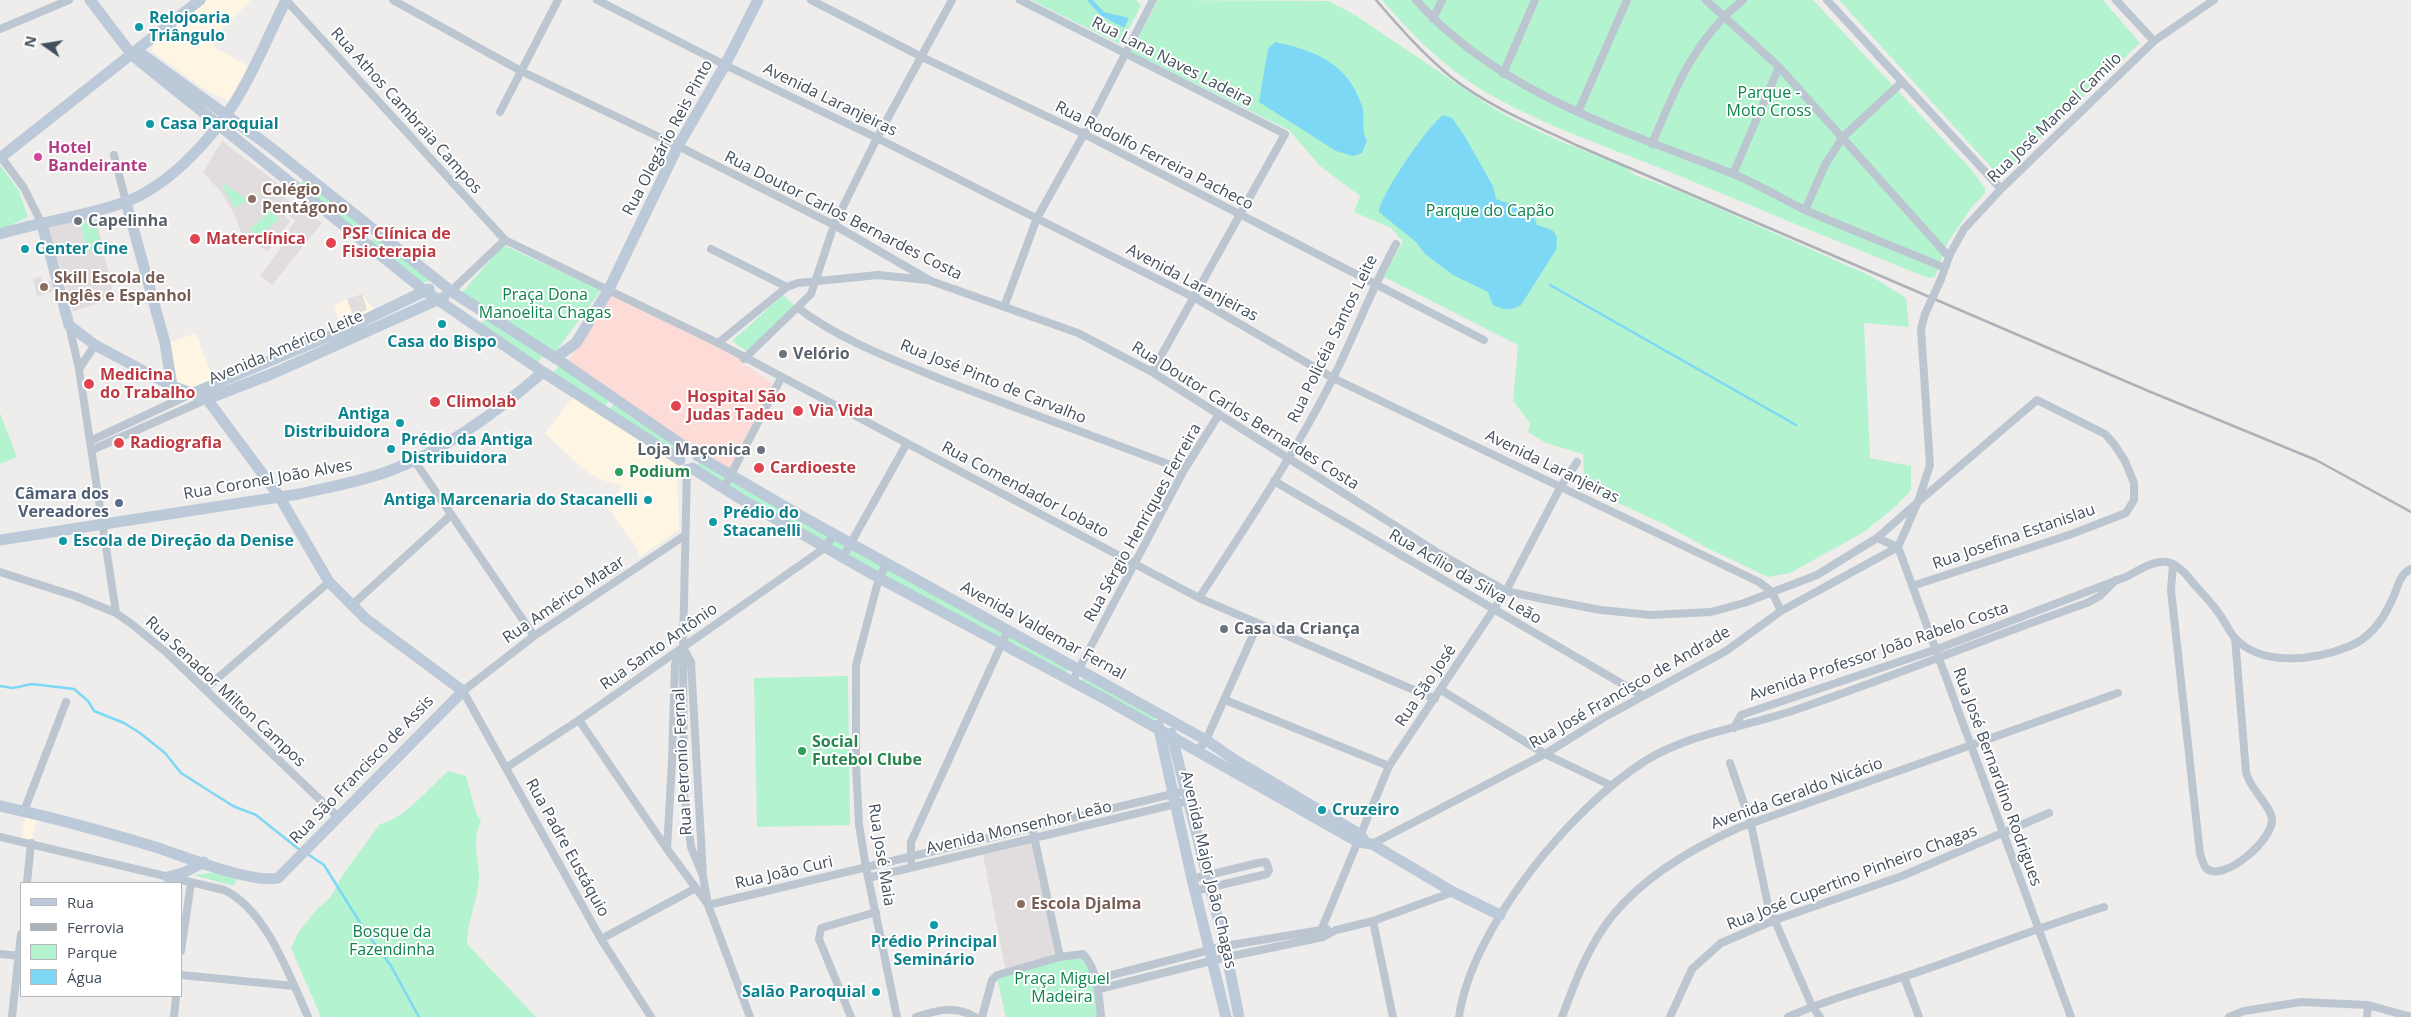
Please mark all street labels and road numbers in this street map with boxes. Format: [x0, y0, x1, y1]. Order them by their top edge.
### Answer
street label: Rua Lana Naves Ladeira [1088, 13, 1256, 111]
street label: Rua Athos Cambraia Campos [326, 24, 486, 198]
street label: Rua José Manoel Camilo [1984, 49, 2126, 187]
street label: Rua Olegário Reis Pinto [619, 57, 717, 219]
street label: Avenida Laranjeiras [760, 59, 900, 141]
street label: Rua Rodolfo Ferreira Pacheco [1052, 97, 1256, 215]
street label: Rua Doutor Carlos Bernardes Costa [721, 147, 965, 285]
street label: Avenida Laranjeiras [1123, 240, 1261, 326]
street label: Rua Policéia Santos Leite [1284, 252, 1382, 426]
street label: Avenida Américo Leite [206, 307, 366, 389]
street label: Rua José Pinto de Carvalho [897, 336, 1089, 428]
street label: Rua Doutor Carlos Bernardes Costa [1128, 338, 1362, 494]
street label: Rua Sérgio Henriques Ferreira [1080, 420, 1206, 626]
street label: Avenida Laranjeiras [1482, 426, 1622, 508]
street label: Rua Comendador Lobato [938, 438, 1112, 542]
street label: Rua Coronel João Alves [182, 456, 354, 504]
street label: Rua Josefina Estanislau [1930, 500, 2098, 574]
street label: Rua Acílio da Silva Leão [1385, 525, 1545, 629]
street label: Rua Américo Matar [499, 552, 629, 648]
street label: Avenida Valdemar Fernal [957, 578, 1129, 684]
street label: Avenida Professor João Rabelo Costa [1747, 598, 2011, 706]
street label: Rua Santo Antônio [597, 599, 721, 695]
street label: Rua Senador Milton Campos [141, 613, 309, 771]
street label: Rua José Francisco de Andrade [1526, 623, 1734, 753]
street label: Rua São José [1392, 641, 1460, 731]
street label: Rua José Bernardino Rodrigues [1948, 665, 2046, 889]
street label: Rua Petronio Fernal [670, 688, 696, 836]
street label: Rua São Francisco de Assis [286, 692, 438, 848]
street label: Avenida Geraldo Nicácio [1708, 754, 1886, 834]
street label: Avenida Major João Chagas [1176, 769, 1240, 971]
street label: Rua Padre Eustáquio [521, 776, 613, 920]
street label: Avenida Monsenhor Leão [924, 797, 1114, 859]
street label: Rua José Maia [863, 802, 899, 908]
street label: Rua José Cupertino Pinheiro Chagas [1724, 821, 1980, 935]
street label: Rua João Curi [733, 852, 835, 894]

